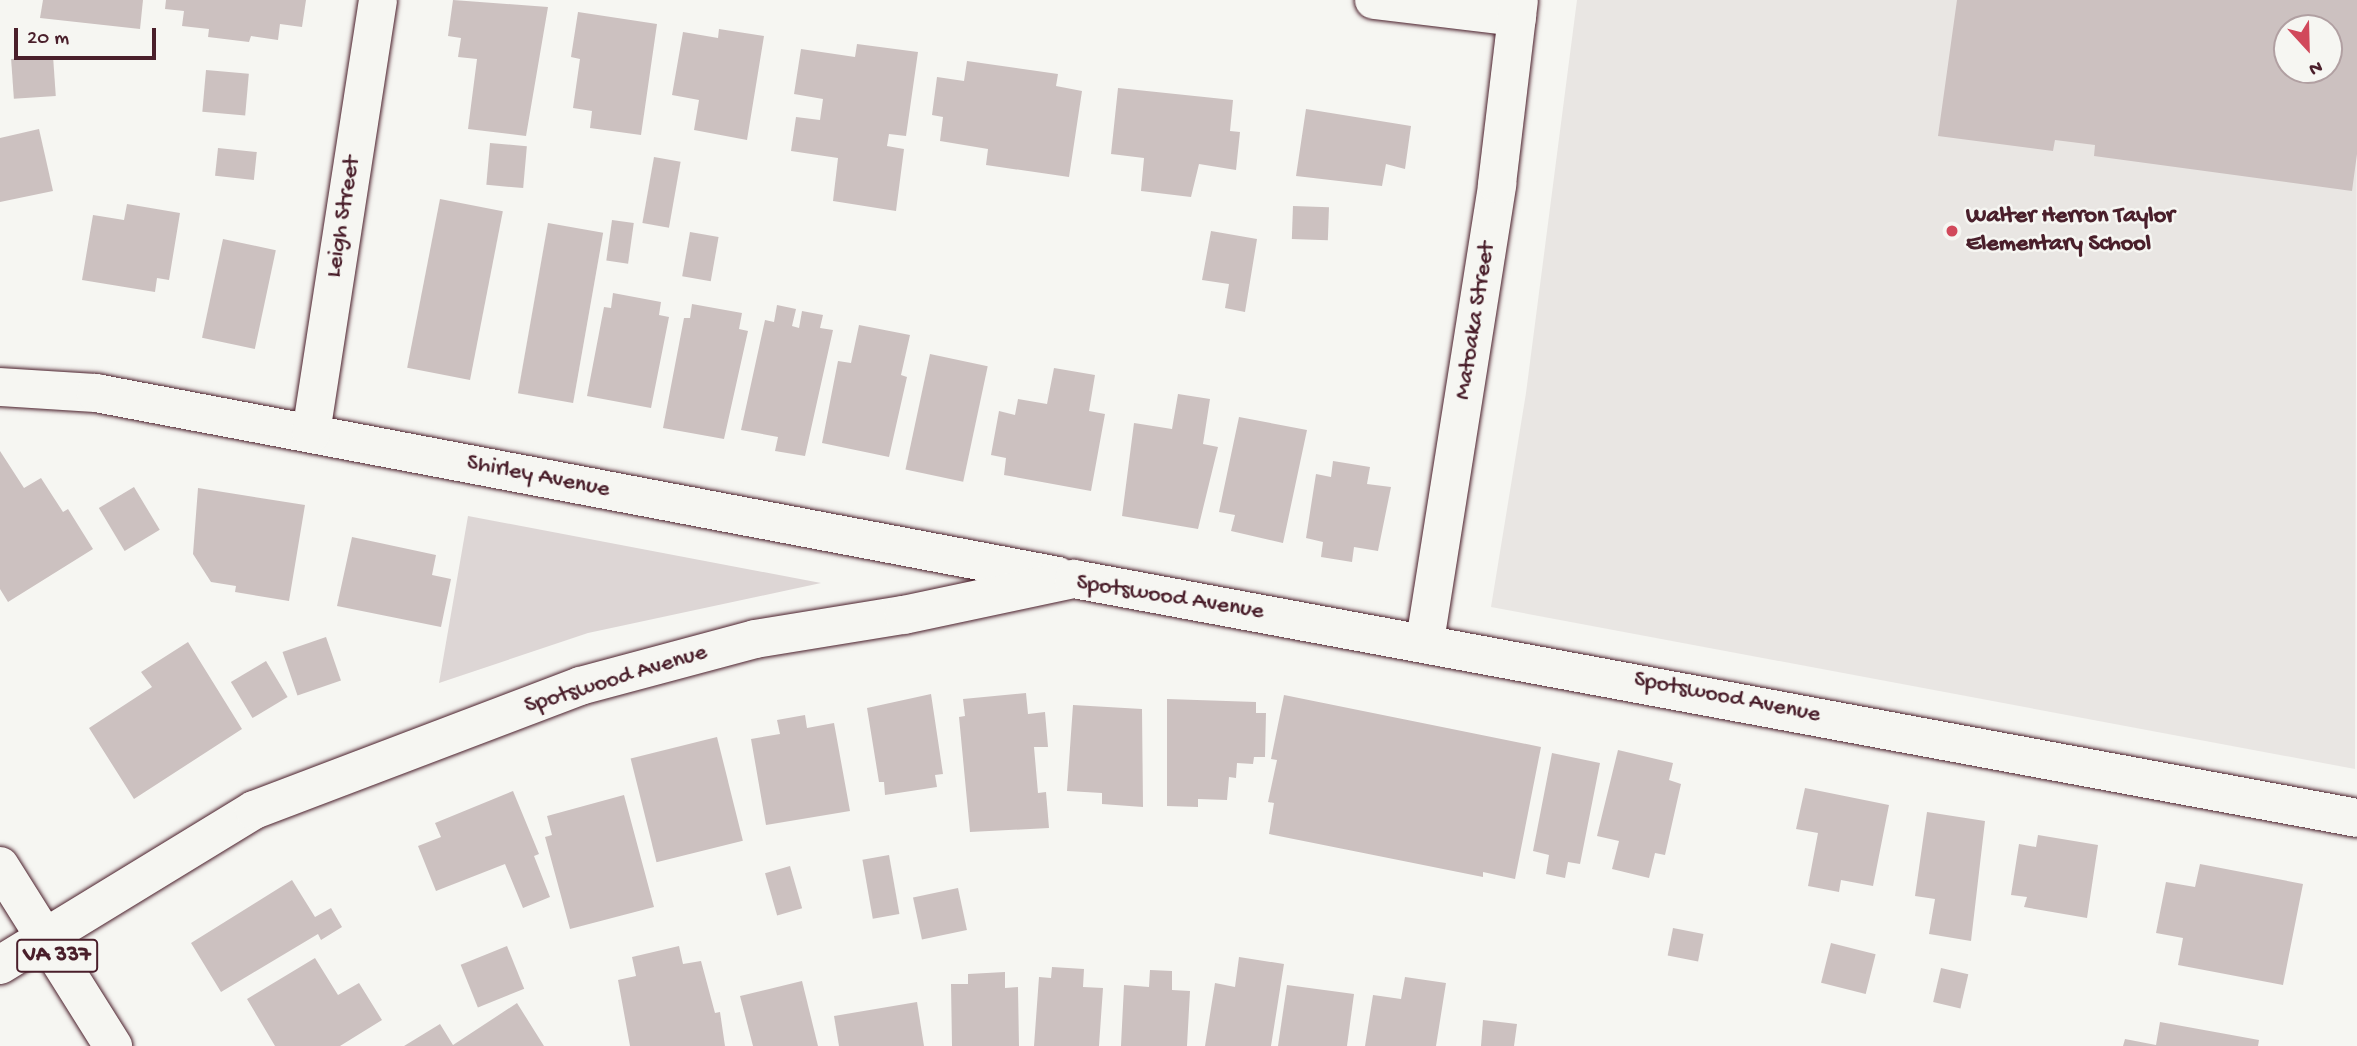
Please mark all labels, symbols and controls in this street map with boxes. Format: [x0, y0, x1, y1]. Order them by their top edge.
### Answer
scale bar [18, 14, 159, 58]
north arrow [2273, 14, 2343, 84]
text: 20 m [27, 27, 69, 52]
text: N [2305, 54, 2325, 80]
street label: Leigh Street [320, 154, 368, 280]
place label: Walter Herron Taylor Elementary School [1966, 203, 2175, 259]
marker: Walter Herron Taylor Elementary School [1944, 223, 1960, 239]
street label: Matoaka Street [1449, 240, 1503, 402]
street label: Shirley Avenue [464, 449, 612, 505]
street label: Spotswood Avenue [1074, 569, 1266, 627]
street label: Spotswood Avenue [521, 639, 711, 721]
street label: Spotswood Avenue [1631, 666, 1823, 730]
road number: VA 337 [15, 937, 99, 976]

